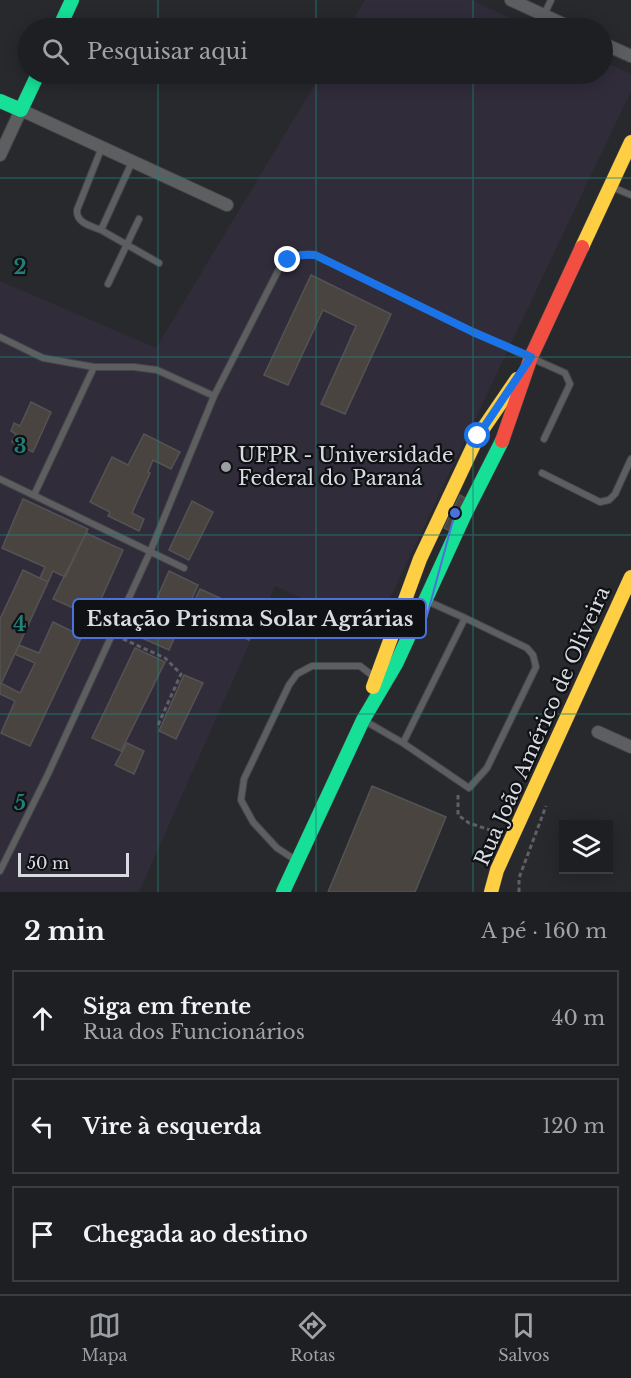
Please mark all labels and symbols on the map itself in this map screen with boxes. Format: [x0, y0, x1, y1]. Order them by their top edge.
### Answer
route end [274, 246, 300, 272]
text: 2 [13, 255, 27, 279]
route start [464, 422, 490, 448]
text: 3 [14, 434, 26, 458]
place label: UFPR - Universidade Federal do Paraná [238, 443, 453, 490]
marker: UFPR - Universidade Federal do Paraná [219, 460, 233, 474]
street label: Rua João Américo de Oliveira [469, 582, 615, 869]
callout: Estação Prisma Solar Agrárias [73, 599, 426, 638]
text: Estação Prisma Solar Agrárias [86, 606, 414, 632]
text: 4 [13, 612, 27, 636]
text: 5 [14, 791, 26, 815]
scale bar [18, 850, 129, 878]

